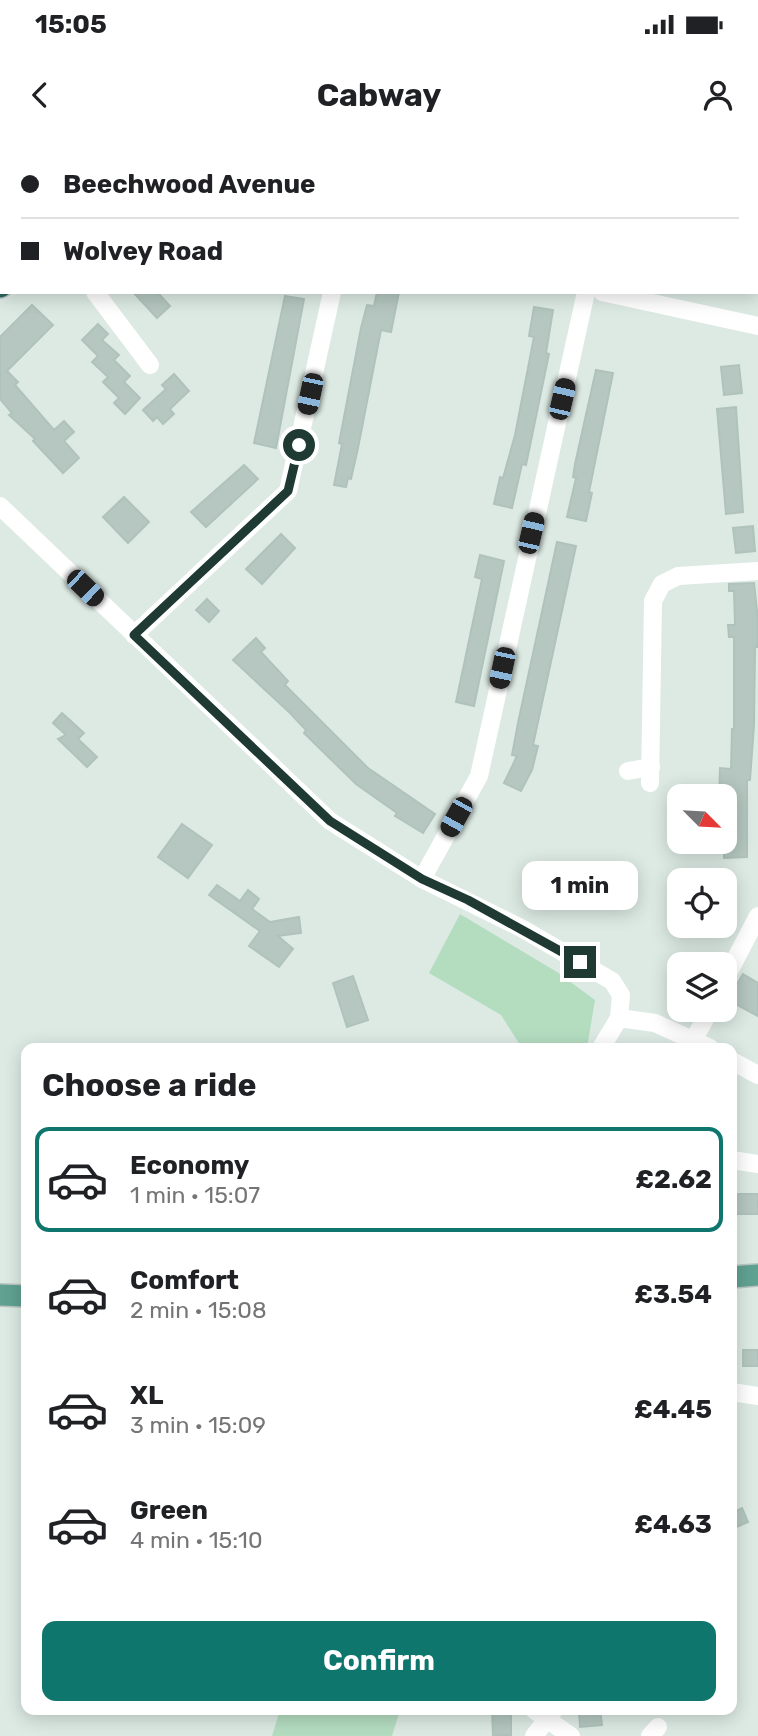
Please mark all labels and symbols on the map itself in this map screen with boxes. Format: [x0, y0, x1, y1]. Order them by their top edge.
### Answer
car [296, 371, 325, 417]
car [548, 376, 577, 422]
route start [283, 429, 315, 461]
car [517, 510, 546, 556]
car [63, 566, 108, 610]
car [488, 645, 517, 691]
north arrow [667, 784, 737, 854]
car [437, 794, 476, 840]
callout: 1 min [522, 860, 638, 910]
route end [564, 946, 596, 978]

